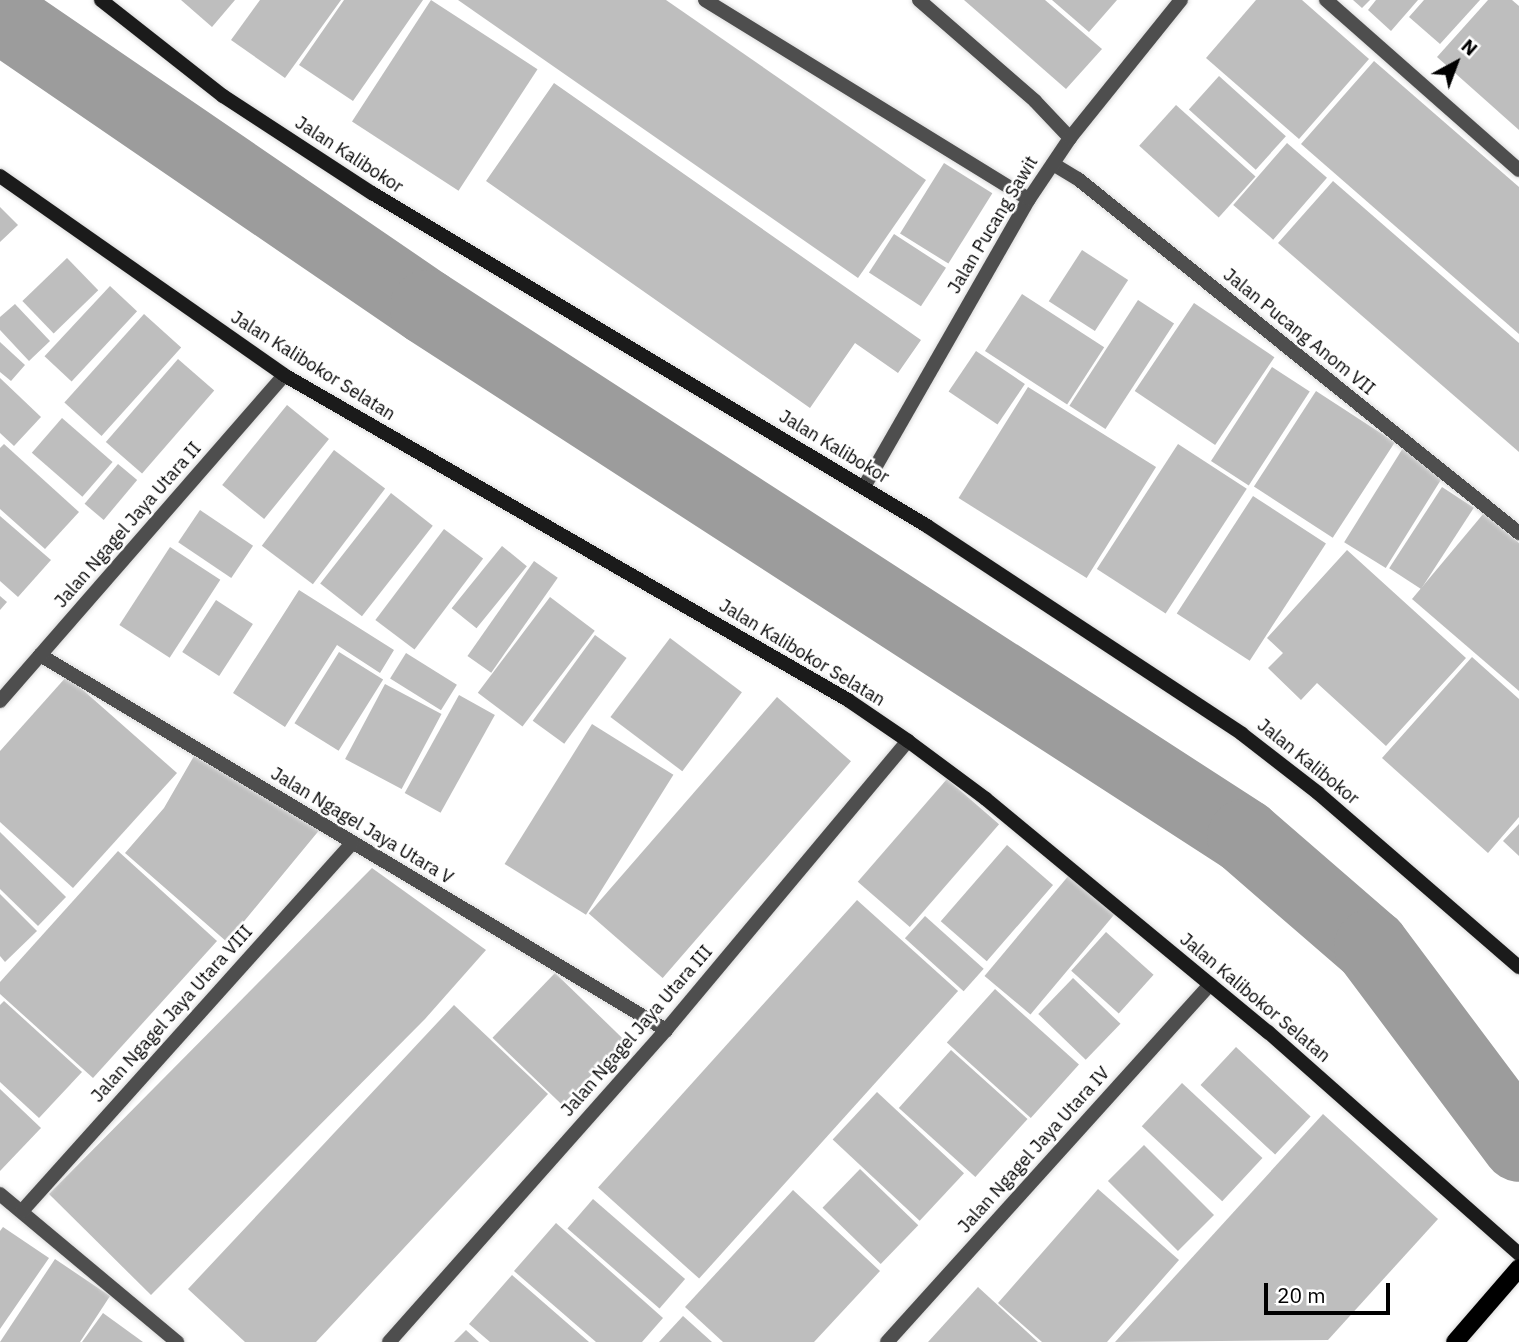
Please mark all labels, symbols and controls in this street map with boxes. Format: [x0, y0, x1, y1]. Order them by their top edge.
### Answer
north arrow [1421, 28, 1491, 98]
text: N [1457, 34, 1483, 61]
street label: Jalan Kalibokor [291, 112, 407, 198]
street label: Jalan Pucang Sawit [944, 152, 1042, 298]
street label: Jalan Pucang Anom VII [1219, 264, 1379, 400]
street label: Jalan Kalibokor Selatan [227, 307, 399, 425]
street label: Jalan Kalibokor [775, 406, 893, 488]
street label: Jalan Ngagel Jaya Utara II [50, 438, 206, 612]
street label: Jalan Kalibokor Selatan [715, 595, 889, 711]
street label: Jalan Kalibokor [1253, 714, 1363, 810]
street label: Jalan Ngagel Jaya Utara V [267, 763, 457, 889]
street label: Jalan Ngagel Jaya Utara VIII [87, 921, 257, 1107]
street label: Jalan Kalibokor Selatan [1175, 929, 1335, 1067]
street label: Jalan Ngagel Jaya Utara III [557, 941, 717, 1121]
street label: Jalan Ngagel Jaya Utara IV [954, 1063, 1114, 1237]
scale bar [1267, 1268, 1393, 1312]
text: 20 m [1277, 1281, 1326, 1309]

